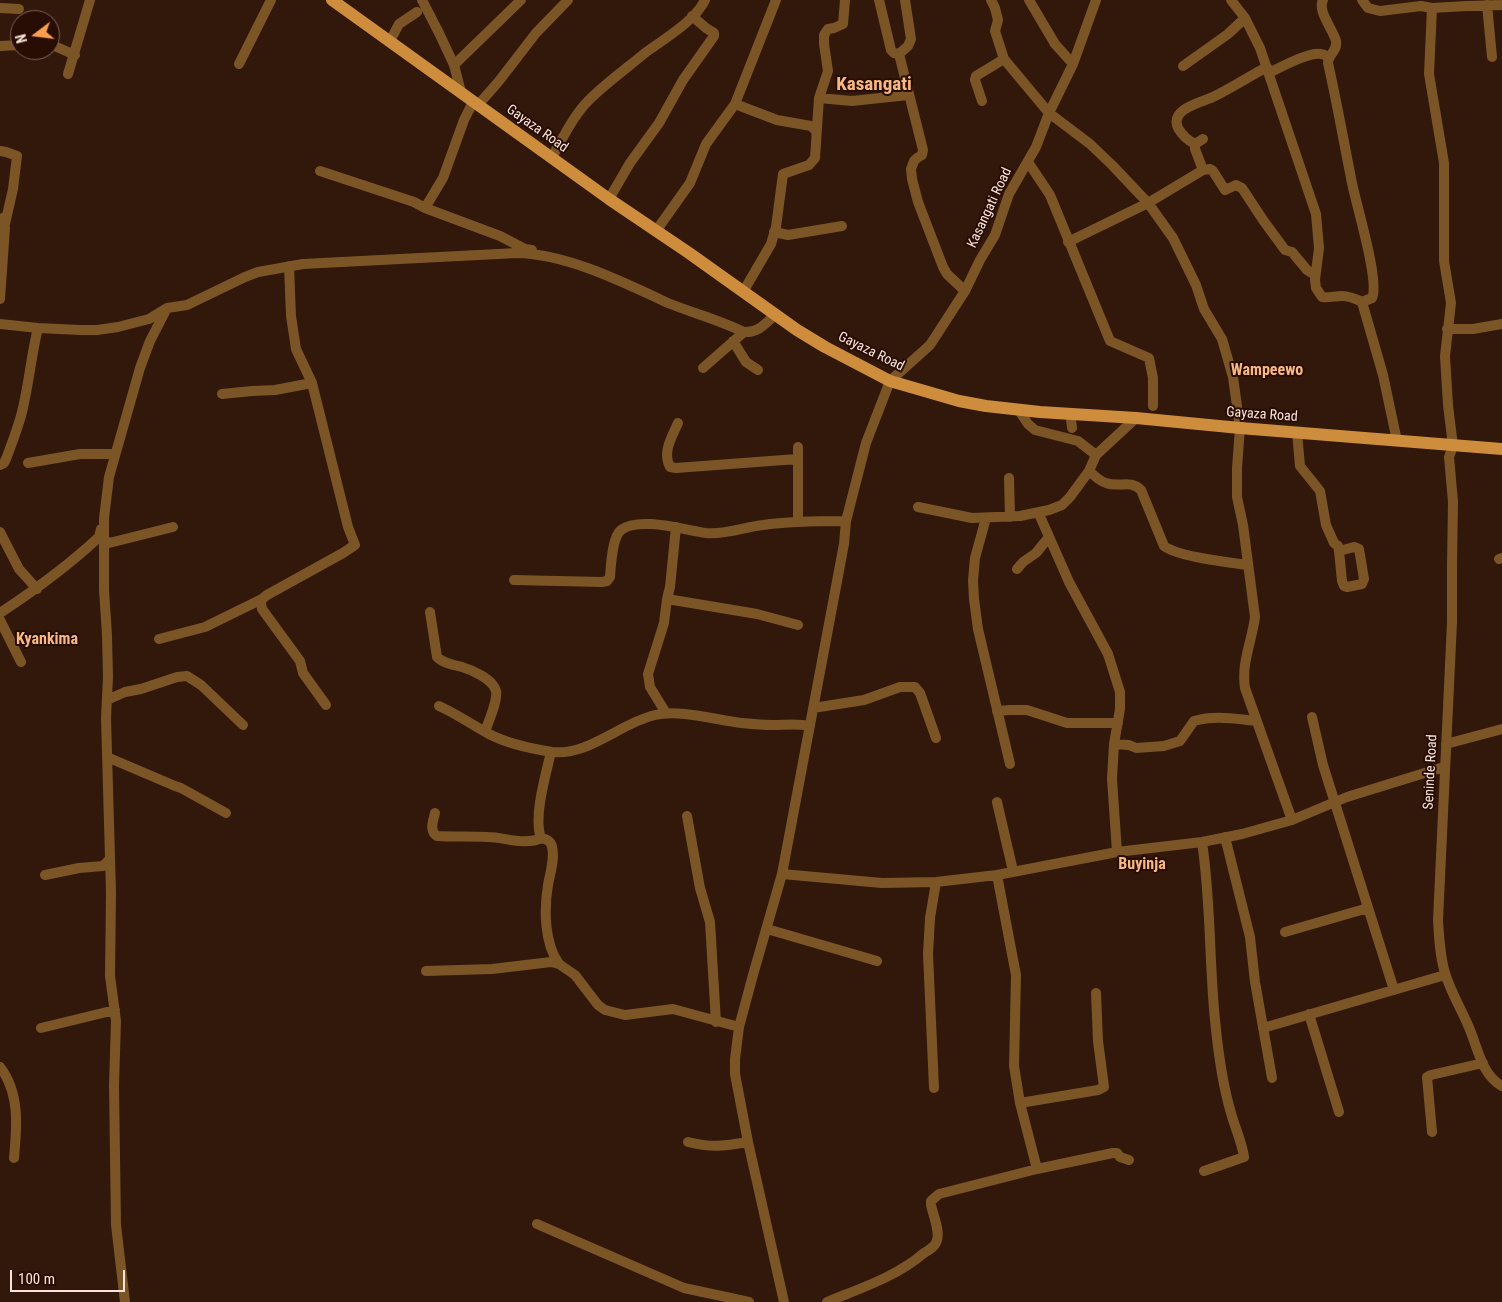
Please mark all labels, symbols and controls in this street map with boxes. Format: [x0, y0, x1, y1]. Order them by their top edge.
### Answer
north arrow [10, 10, 60, 60]
text: N [13, 32, 30, 45]
district label: Kasangati [836, 74, 912, 96]
street label: Gayaza Road [503, 102, 571, 156]
street label: Kasangati Road [964, 165, 1016, 251]
street label: Gayaza Road [835, 329, 907, 375]
district label: Wampeewo [1231, 361, 1303, 381]
street label: Gayaza Road [1226, 404, 1298, 426]
district label: Kyankima [16, 630, 78, 650]
street label: Seninde Road [1421, 734, 1441, 810]
district label: Buyinja [1118, 855, 1166, 875]
scale bar [12, 1260, 128, 1292]
text: 100 m [18, 1270, 55, 1288]

